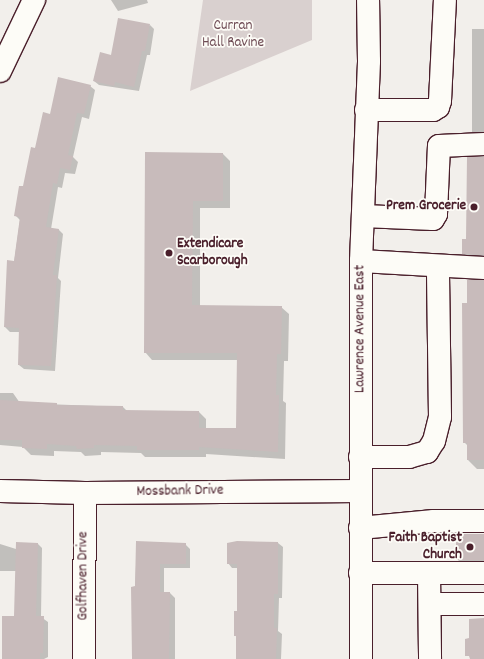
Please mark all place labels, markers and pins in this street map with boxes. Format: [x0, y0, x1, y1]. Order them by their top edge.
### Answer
place label: Prem Grocerie [386, 198, 466, 216]
marker: Prem Grocerie [469, 202, 479, 212]
place label: Extendicare Scarborough [177, 235, 248, 270]
marker: Extendicare Scarborough [164, 248, 174, 258]
place label: Faith Baptist Church [389, 529, 462, 564]
marker: Faith Baptist Church [465, 542, 475, 552]

